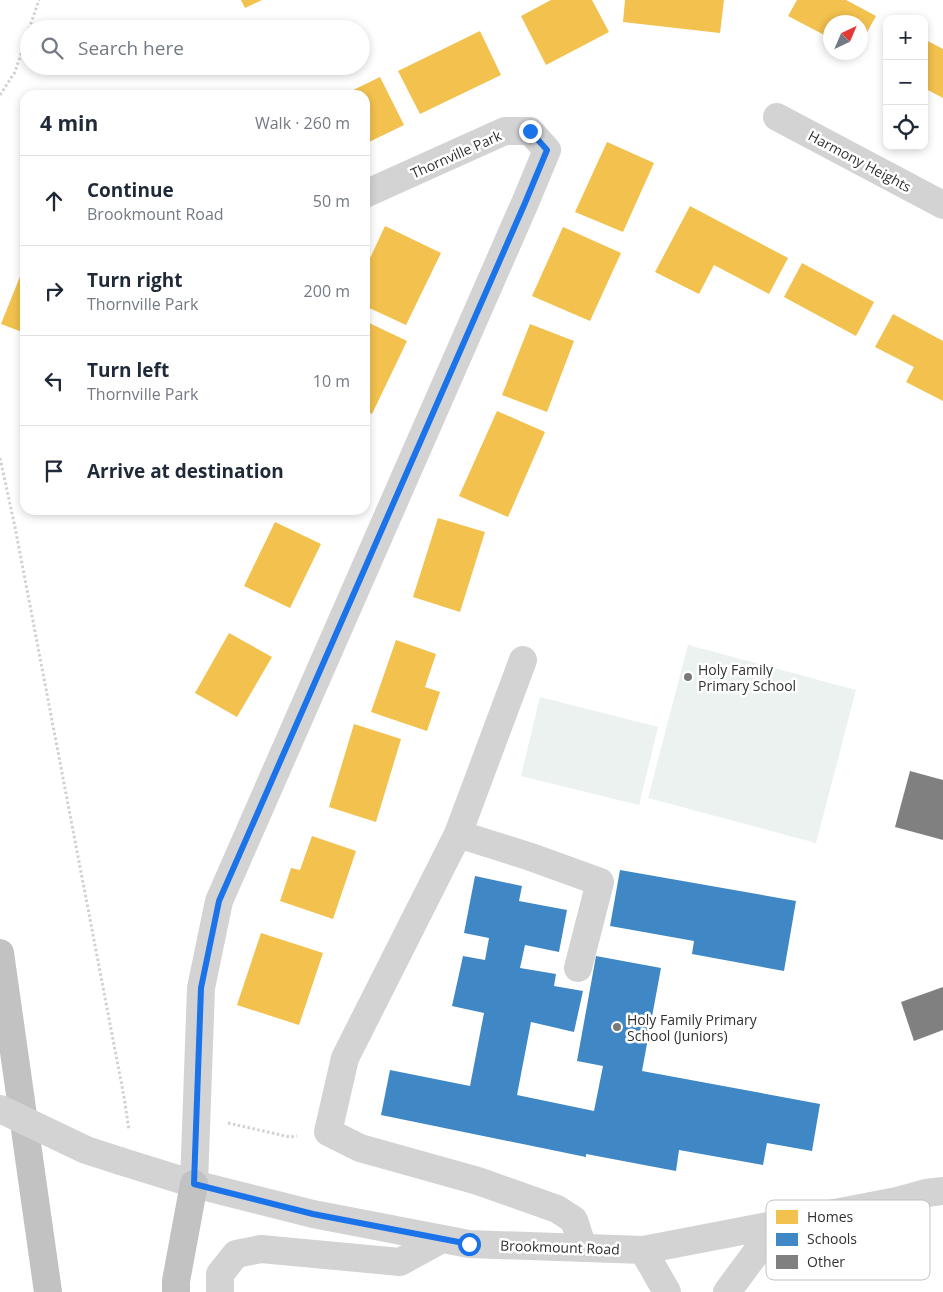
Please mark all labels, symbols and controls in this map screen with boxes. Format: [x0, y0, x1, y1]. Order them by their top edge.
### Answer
north arrow [823, 15, 868, 60]
map controls [883, 15, 928, 150]
button: + [883, 15, 928, 60]
search box [20, 20, 370, 75]
icon: search [38, 34, 66, 62]
text: Search here [78, 35, 184, 61]
button: − [883, 60, 928, 105]
button: locate [883, 105, 928, 150]
text: 4 min [40, 109, 98, 137]
text: Walk · 260 m [255, 112, 350, 134]
route end [519, 120, 542, 143]
street label: Thornville Park [408, 125, 505, 182]
street label: Harmony Heights [805, 126, 915, 196]
text: Continue [87, 177, 174, 203]
icon: ahead [40, 187, 68, 215]
text: 50 m [313, 190, 350, 212]
text: Brookmount Road [87, 203, 224, 225]
text: Turn right [87, 267, 182, 293]
icon: right [40, 277, 68, 305]
text: 200 m [304, 280, 350, 302]
text: Thornville Park [87, 293, 198, 315]
text: Turn left [87, 357, 169, 383]
icon: left [40, 367, 68, 395]
text: 10 m [313, 370, 350, 392]
text: Thornville Park [87, 383, 198, 405]
icon: arrive [40, 457, 68, 485]
text: Arrive at destination [87, 458, 284, 484]
place label: Holy Family Primary School [698, 660, 796, 695]
marker: Holy Family Primary School [682, 671, 694, 683]
place label: Holy Family Primary School (Juniors) [627, 1010, 758, 1045]
marker: Holy Family Primary School (Juniors) [611, 1021, 623, 1033]
legend [766, 1200, 930, 1280]
text: Homes [807, 1207, 854, 1226]
text: Schools [807, 1229, 857, 1248]
route start [458, 1233, 481, 1256]
street label: Brookmount Road [500, 1235, 620, 1259]
text: Other [807, 1252, 845, 1271]

